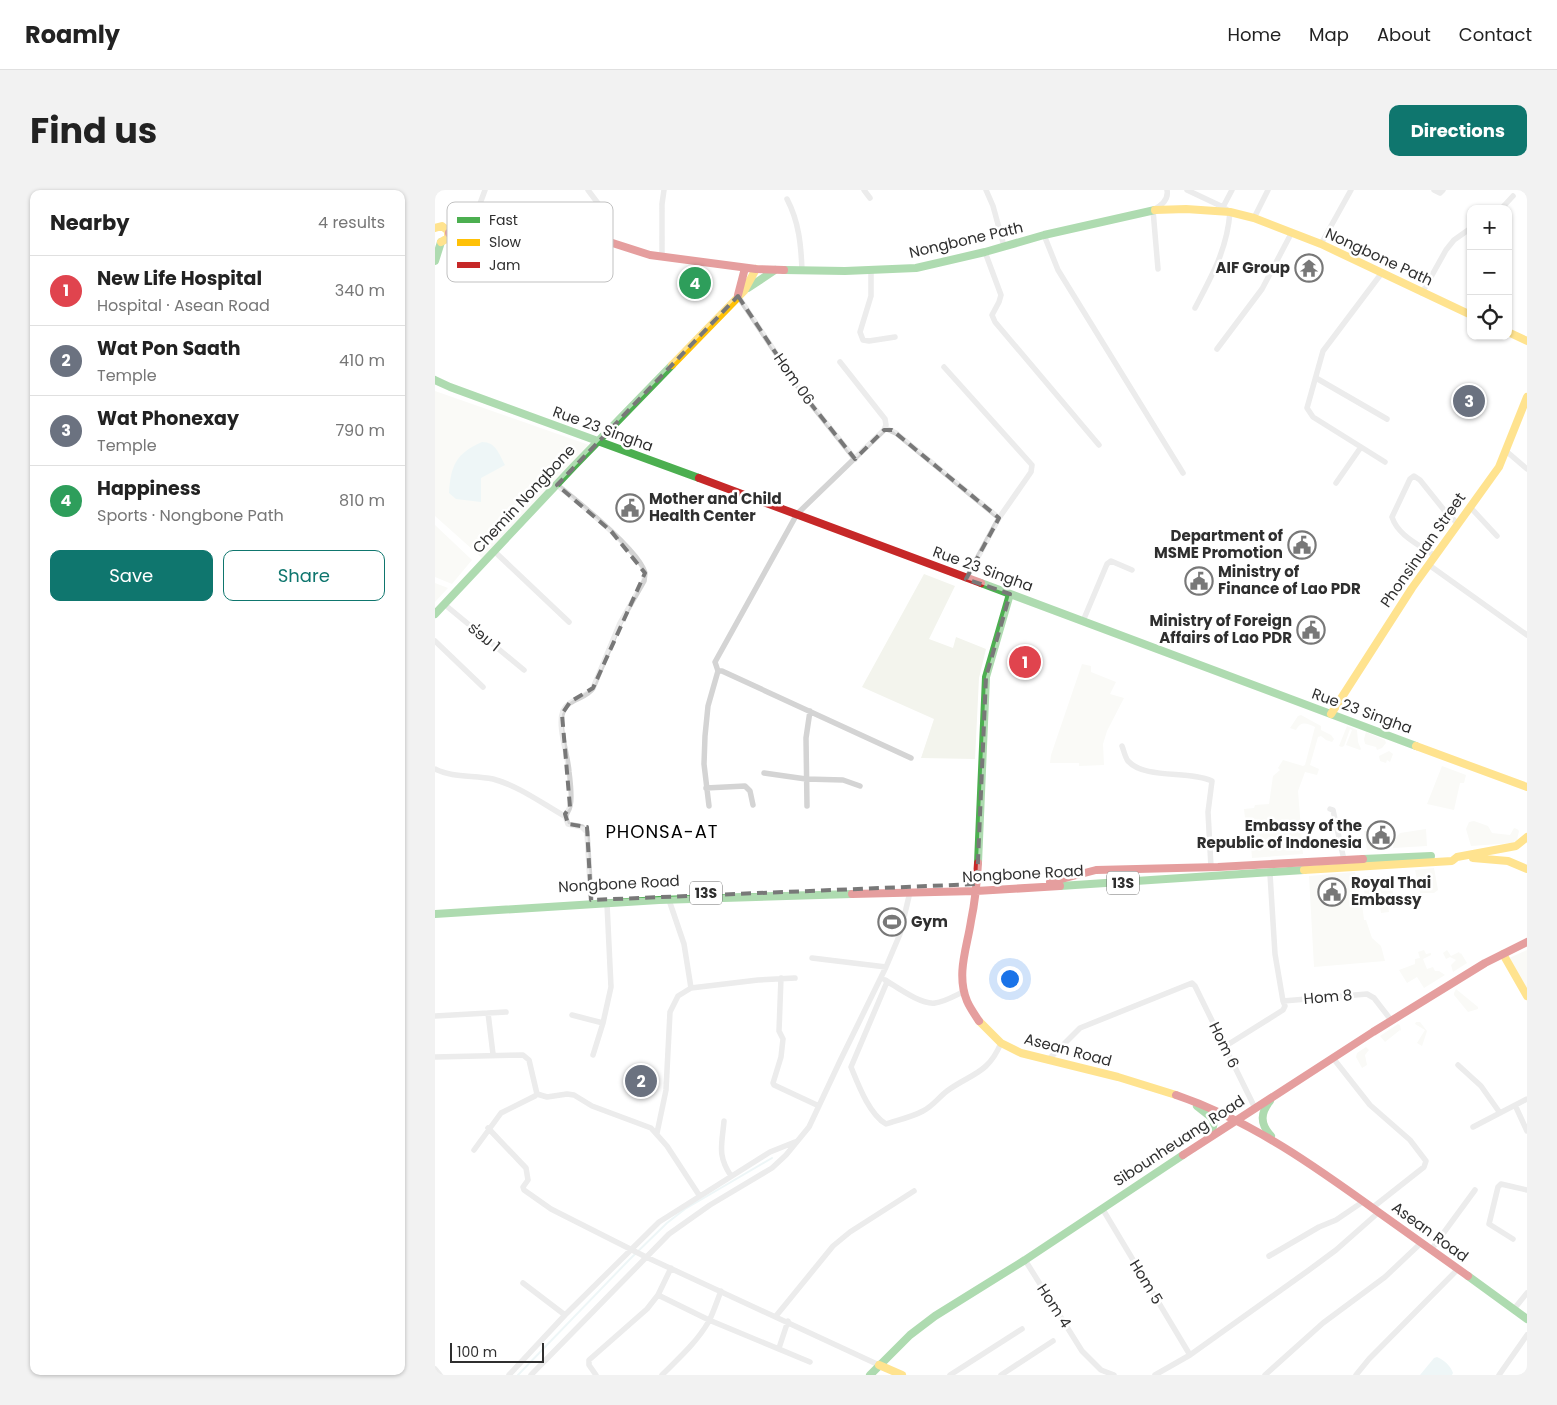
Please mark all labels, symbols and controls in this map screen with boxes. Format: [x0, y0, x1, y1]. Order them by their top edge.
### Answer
text: Roamly [25, 18, 120, 51]
text: Home [1227, 22, 1281, 47]
text: Map [1309, 22, 1349, 47]
text: About [1377, 22, 1431, 47]
text: Contact [1459, 22, 1532, 47]
button: Directions [1389, 105, 1527, 156]
text: Find us [30, 106, 157, 155]
legend [447, 202, 613, 282]
map controls [1467, 205, 1512, 340]
button: + [1467, 205, 1512, 250]
text: Nearby [50, 208, 130, 237]
text: Fast [489, 210, 518, 230]
text: 4 results [318, 211, 385, 234]
street label: Nongbone Path [907, 216, 1025, 263]
street label: Nongbone Path [1322, 222, 1436, 291]
text: Slow [489, 232, 522, 252]
button: − [1467, 250, 1512, 295]
temple icon: AIF Group [1294, 253, 1324, 283]
text: Jam [489, 255, 520, 275]
place label: AIF Group [1215, 257, 1290, 278]
pin: 4 [679, 264, 711, 302]
text: New Life Hospital [97, 265, 262, 292]
text: 1 [63, 279, 69, 302]
text: 340 m [335, 279, 385, 302]
text: Hospital · Asean Road [97, 294, 270, 317]
button: locate [1467, 295, 1512, 340]
text: Wat Pon Saath [97, 335, 240, 362]
text: 2 [61, 349, 71, 372]
text: 410 m [339, 349, 385, 372]
street label: Hom 06 [769, 349, 820, 409]
text: Temple [97, 364, 157, 387]
pin: 3 [1453, 382, 1485, 420]
street label: Rue 23 Singha [550, 401, 656, 456]
text: Wat Phonexay [97, 405, 239, 432]
text: 3 [61, 419, 71, 442]
text: 790 m [335, 419, 385, 442]
text: Temple [97, 434, 157, 457]
street label: Chemin Nongbone [468, 440, 580, 558]
text: Happiness [97, 475, 201, 502]
place label: Mother and Child Health Center [649, 488, 782, 526]
street label: Phonsinuan Street [1375, 488, 1470, 611]
text: 4 [61, 489, 71, 512]
text: 810 m [339, 489, 385, 512]
public building icon: Mother and Child Health Center [615, 493, 645, 523]
text: Sports · Nongbone Path [97, 504, 284, 527]
place label: Department of MSME Promotion [1154, 525, 1284, 563]
public building icon: Department of MSME Promotion [1287, 530, 1317, 560]
street label: Rue 23 Singha [930, 541, 1036, 596]
button: Save [50, 550, 213, 601]
button: Share [223, 550, 385, 601]
place label: Ministry of Finance of Lao PDR [1218, 561, 1361, 599]
public building icon: Ministry of Finance of Lao PDR [1184, 566, 1214, 596]
place label: Ministry of Foreign Affairs of Lao PDR [1149, 610, 1292, 648]
public building icon: Ministry of Foreign Affairs of Lao PDR [1296, 615, 1326, 645]
street label: ຮ່ອມ 1 [464, 617, 505, 656]
pin: 1 [1009, 643, 1041, 681]
street label: Rue 23 Singha [1309, 683, 1415, 738]
place label: Embassy of the Republic of Indonesia [1197, 815, 1362, 853]
district label: PHONSA-AT [605, 819, 719, 844]
public building icon: Embassy of the Republic of Indonesia [1366, 820, 1396, 850]
street label: Nongbone Road [962, 860, 1084, 887]
street label: Nongbone Road [558, 870, 680, 897]
road number: 13S [1107, 871, 1139, 894]
place label: Royal Thai Embassy [1351, 872, 1431, 910]
public building icon: Royal Thai Embassy [1317, 877, 1347, 907]
road number: 13S [690, 881, 722, 904]
sports icon: Gym [877, 907, 907, 937]
place label: Gym [911, 911, 948, 932]
your location [997, 966, 1023, 992]
street label: Hom 8 [1303, 984, 1353, 1009]
street label: Hom 6 [1204, 1018, 1245, 1071]
street label: Asean Road [1022, 1028, 1114, 1071]
pin: 2 [625, 1062, 657, 1100]
street label: Sibounheuang Road [1109, 1090, 1249, 1191]
street label: Asean Road [1388, 1197, 1473, 1267]
street label: Hom 5 [1125, 1255, 1168, 1308]
street label: Hom 4 [1032, 1280, 1077, 1332]
scale bar [450, 1340, 544, 1363]
text: 100 m [457, 1342, 497, 1362]

